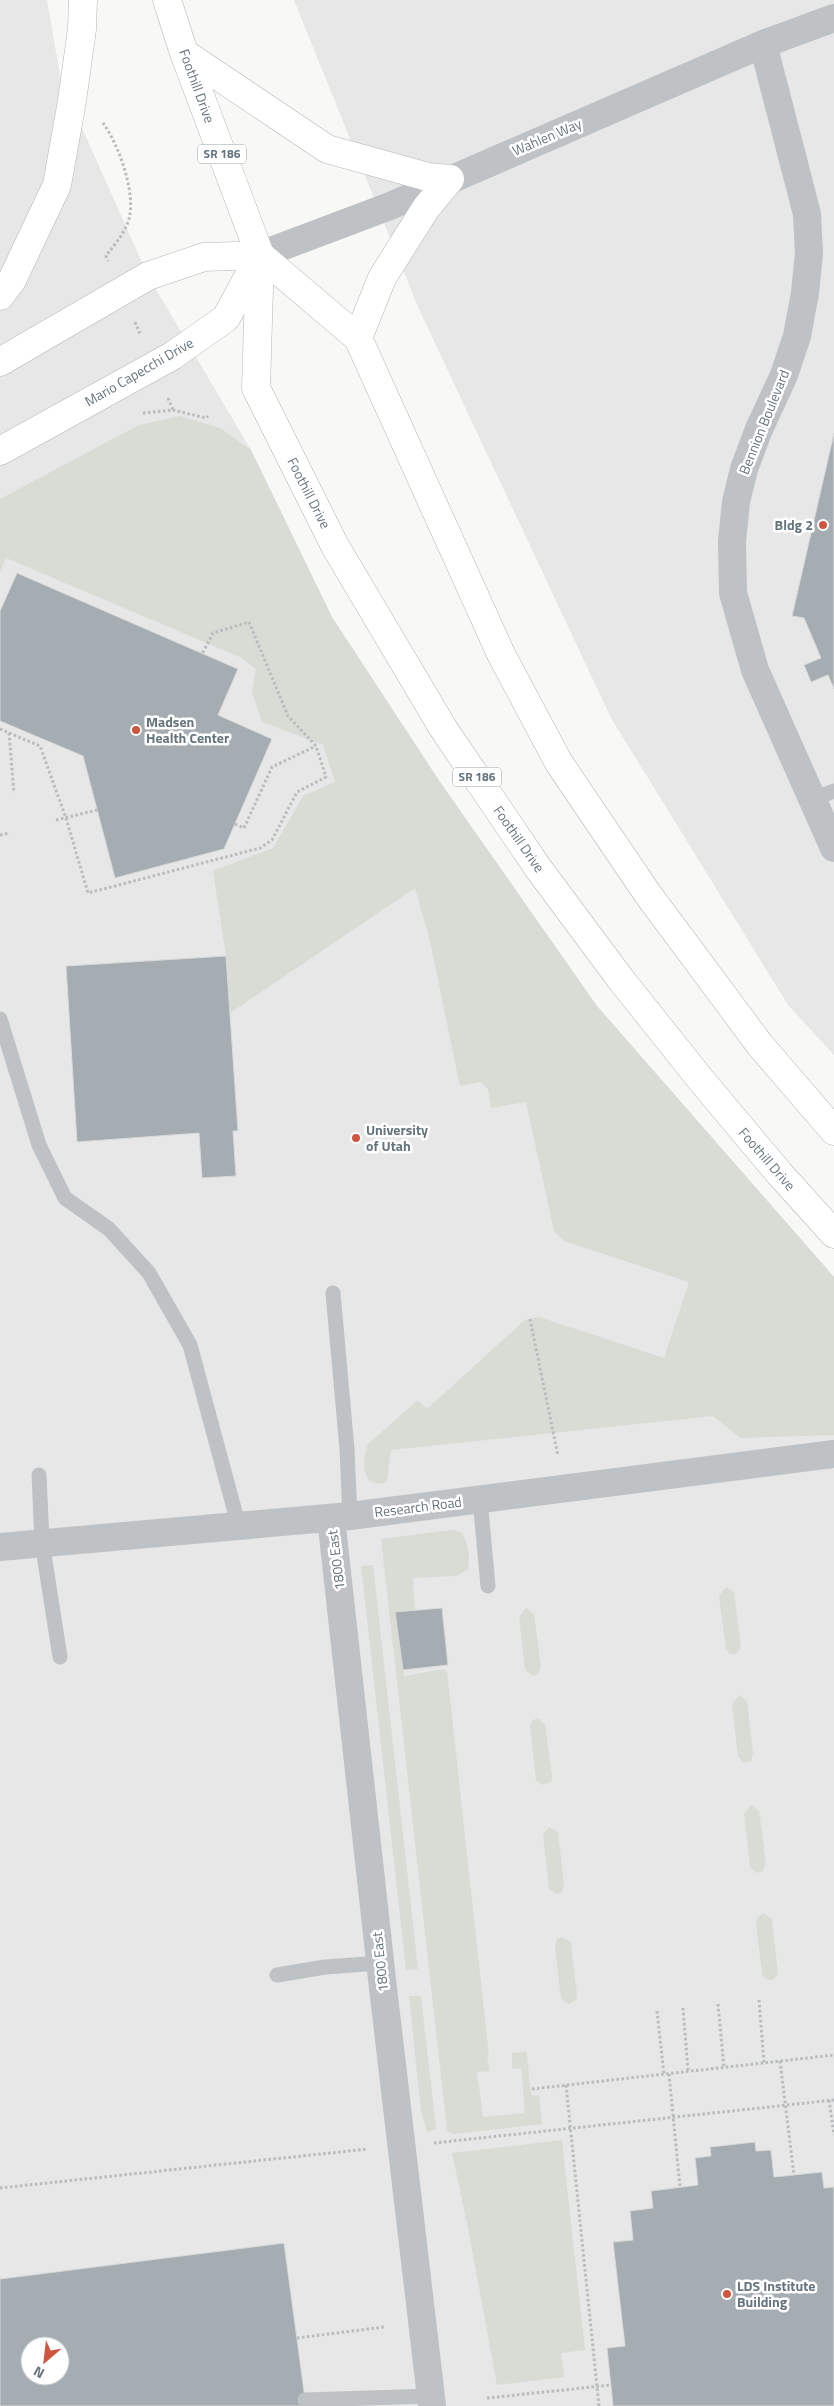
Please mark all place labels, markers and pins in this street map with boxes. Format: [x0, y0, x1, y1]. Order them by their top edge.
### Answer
place label: Bldg 2 [775, 514, 813, 535]
marker: Bldg 2 [817, 519, 829, 531]
place label: Madsen Health Center [146, 711, 229, 748]
marker: Madsen Health Center [130, 724, 142, 736]
place label: University of Utah [366, 1119, 428, 1156]
marker: University of Utah [350, 1132, 362, 1144]
place label: LDS Institute Building [737, 2275, 815, 2312]
marker: LDS Institute Building [721, 2288, 733, 2300]

